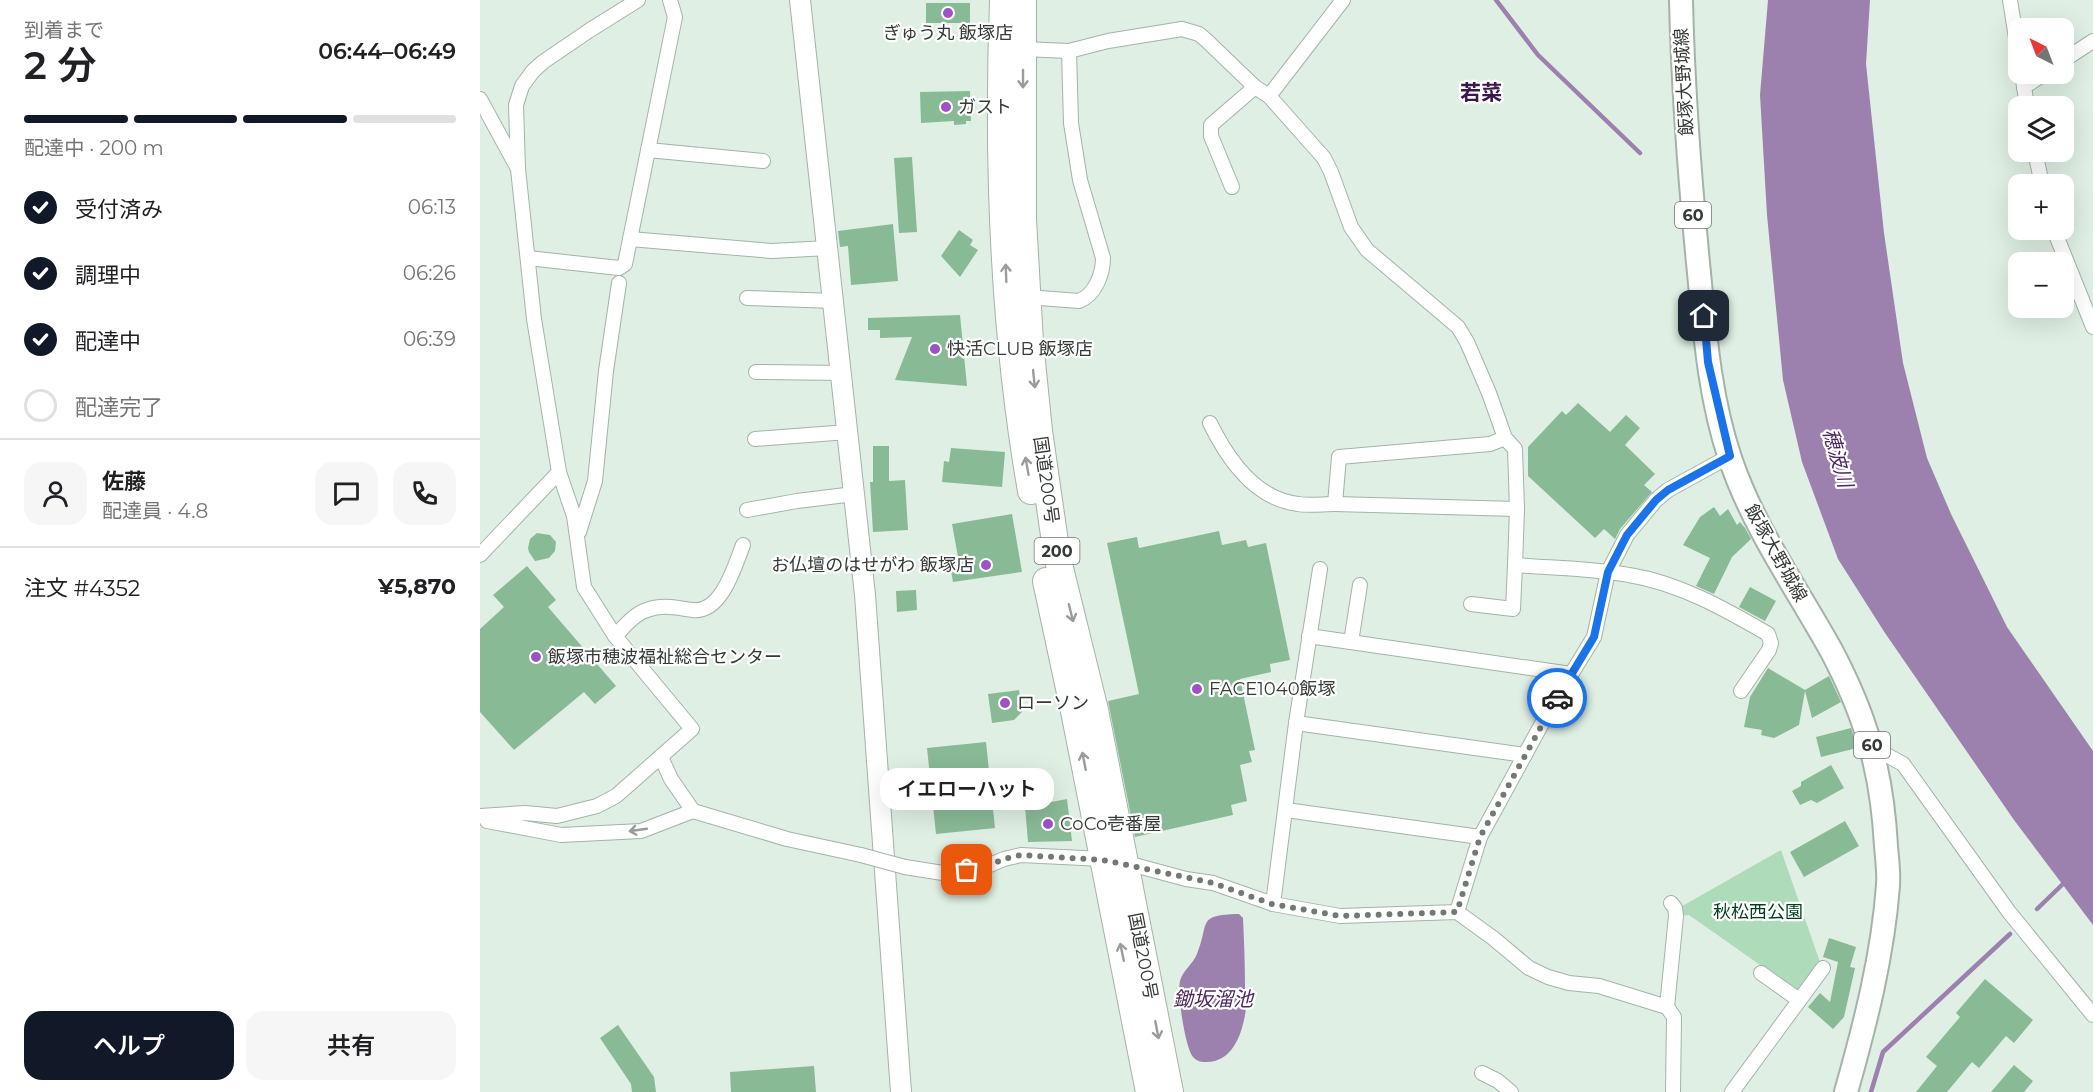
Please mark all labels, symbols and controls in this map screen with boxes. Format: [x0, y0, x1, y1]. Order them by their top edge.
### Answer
marker: ぎゅう丸 飯塚店 [941, 6, 955, 20]
text: 到着まで [24, 18, 104, 42]
north arrow [2008, 18, 2074, 84]
map controls [2008, 18, 2074, 318]
place label: ぎゅう丸 飯塚店 [883, 22, 1013, 44]
street label: 飯塚大野城線 [1670, 27, 1698, 137]
text: 06:44–06:49 [318, 38, 456, 65]
text: 2 分 [24, 41, 96, 89]
one-way arrow [1017, 69, 1029, 89]
district label: 若菜 [1460, 80, 1502, 105]
place label: ガスト [958, 96, 1012, 118]
button: layers [2008, 96, 2074, 162]
marker: ガスト [939, 100, 953, 114]
text: 配達中 · 200 m [24, 136, 164, 160]
button: + [2008, 174, 2074, 240]
icon: check [24, 191, 57, 224]
text: 06:13 [408, 195, 456, 219]
text: 受付済み [75, 196, 163, 223]
road number: 60 [1675, 202, 1711, 228]
button: − [2008, 252, 2074, 318]
icon: check [24, 257, 57, 290]
text: 06:26 [403, 261, 456, 285]
text: 調理中 [75, 262, 141, 289]
one-way arrow [1001, 263, 1012, 283]
pin [1678, 290, 1729, 341]
icon: home [1687, 299, 1720, 332]
icon: check [24, 323, 57, 356]
text: 06:39 [403, 327, 456, 351]
text: 配達中 [75, 328, 141, 355]
place label: 快活CLUB 飯塚店 [947, 338, 1093, 360]
marker: 快活CLUB 飯塚店 [928, 342, 942, 356]
one-way arrow [1029, 369, 1040, 389]
text: 配達完了 [75, 394, 163, 421]
water label: 穂波川 [1818, 426, 1858, 492]
street label: 国道200号 [1029, 435, 1063, 525]
one-way arrow [1021, 457, 1032, 477]
button: person [24, 462, 87, 525]
button: chat [315, 462, 378, 525]
button: phone [393, 462, 456, 525]
text: 佐藤 [102, 468, 146, 495]
text: 配達員 · 4.8 [102, 499, 208, 523]
street label: 飯塚大野城線 [1740, 500, 1812, 606]
road number: 200 [1034, 538, 1080, 564]
place label: お仏壇のはせがわ 飯塚店 [771, 554, 974, 576]
marker: お仏壇のはせがわ 飯塚店 [979, 558, 993, 572]
text: ¥5,870 [378, 573, 456, 600]
text: 注文 #4352 [24, 575, 140, 602]
one-way arrow [1066, 603, 1078, 622]
place label: 飯塚市穂波福祉総合センター [548, 646, 782, 668]
marker: 飯塚市穂波福祉総合センター [529, 650, 543, 664]
courier [1527, 668, 1587, 728]
place label: FACE1040飯塚 [1209, 678, 1336, 700]
marker: FACE1040飯塚 [1190, 682, 1204, 696]
icon: car [1541, 682, 1574, 715]
place label: ローソン [1017, 692, 1089, 714]
marker: ローソン [998, 696, 1012, 710]
road number: 60 [1854, 732, 1890, 758]
one-way arrow [1078, 752, 1089, 771]
callout: イエローハット [880, 768, 1054, 810]
text: イエローハット [897, 777, 1037, 801]
place label: CoCo壱番屋 [1060, 813, 1161, 835]
marker: CoCo壱番屋 [1041, 817, 1055, 831]
one-way arrow [629, 824, 648, 835]
pin [941, 844, 992, 895]
icon: bag [950, 853, 983, 886]
park label: 秋松西公園 [1713, 901, 1803, 923]
street label: 国道200号 [1124, 911, 1162, 1001]
one-way arrow [1115, 943, 1127, 962]
water label: 鋤坂溜池 [1173, 987, 1255, 1011]
button: ヘルプ [24, 1011, 234, 1080]
button: 共有 [246, 1011, 456, 1080]
one-way arrow [1152, 1020, 1164, 1039]

